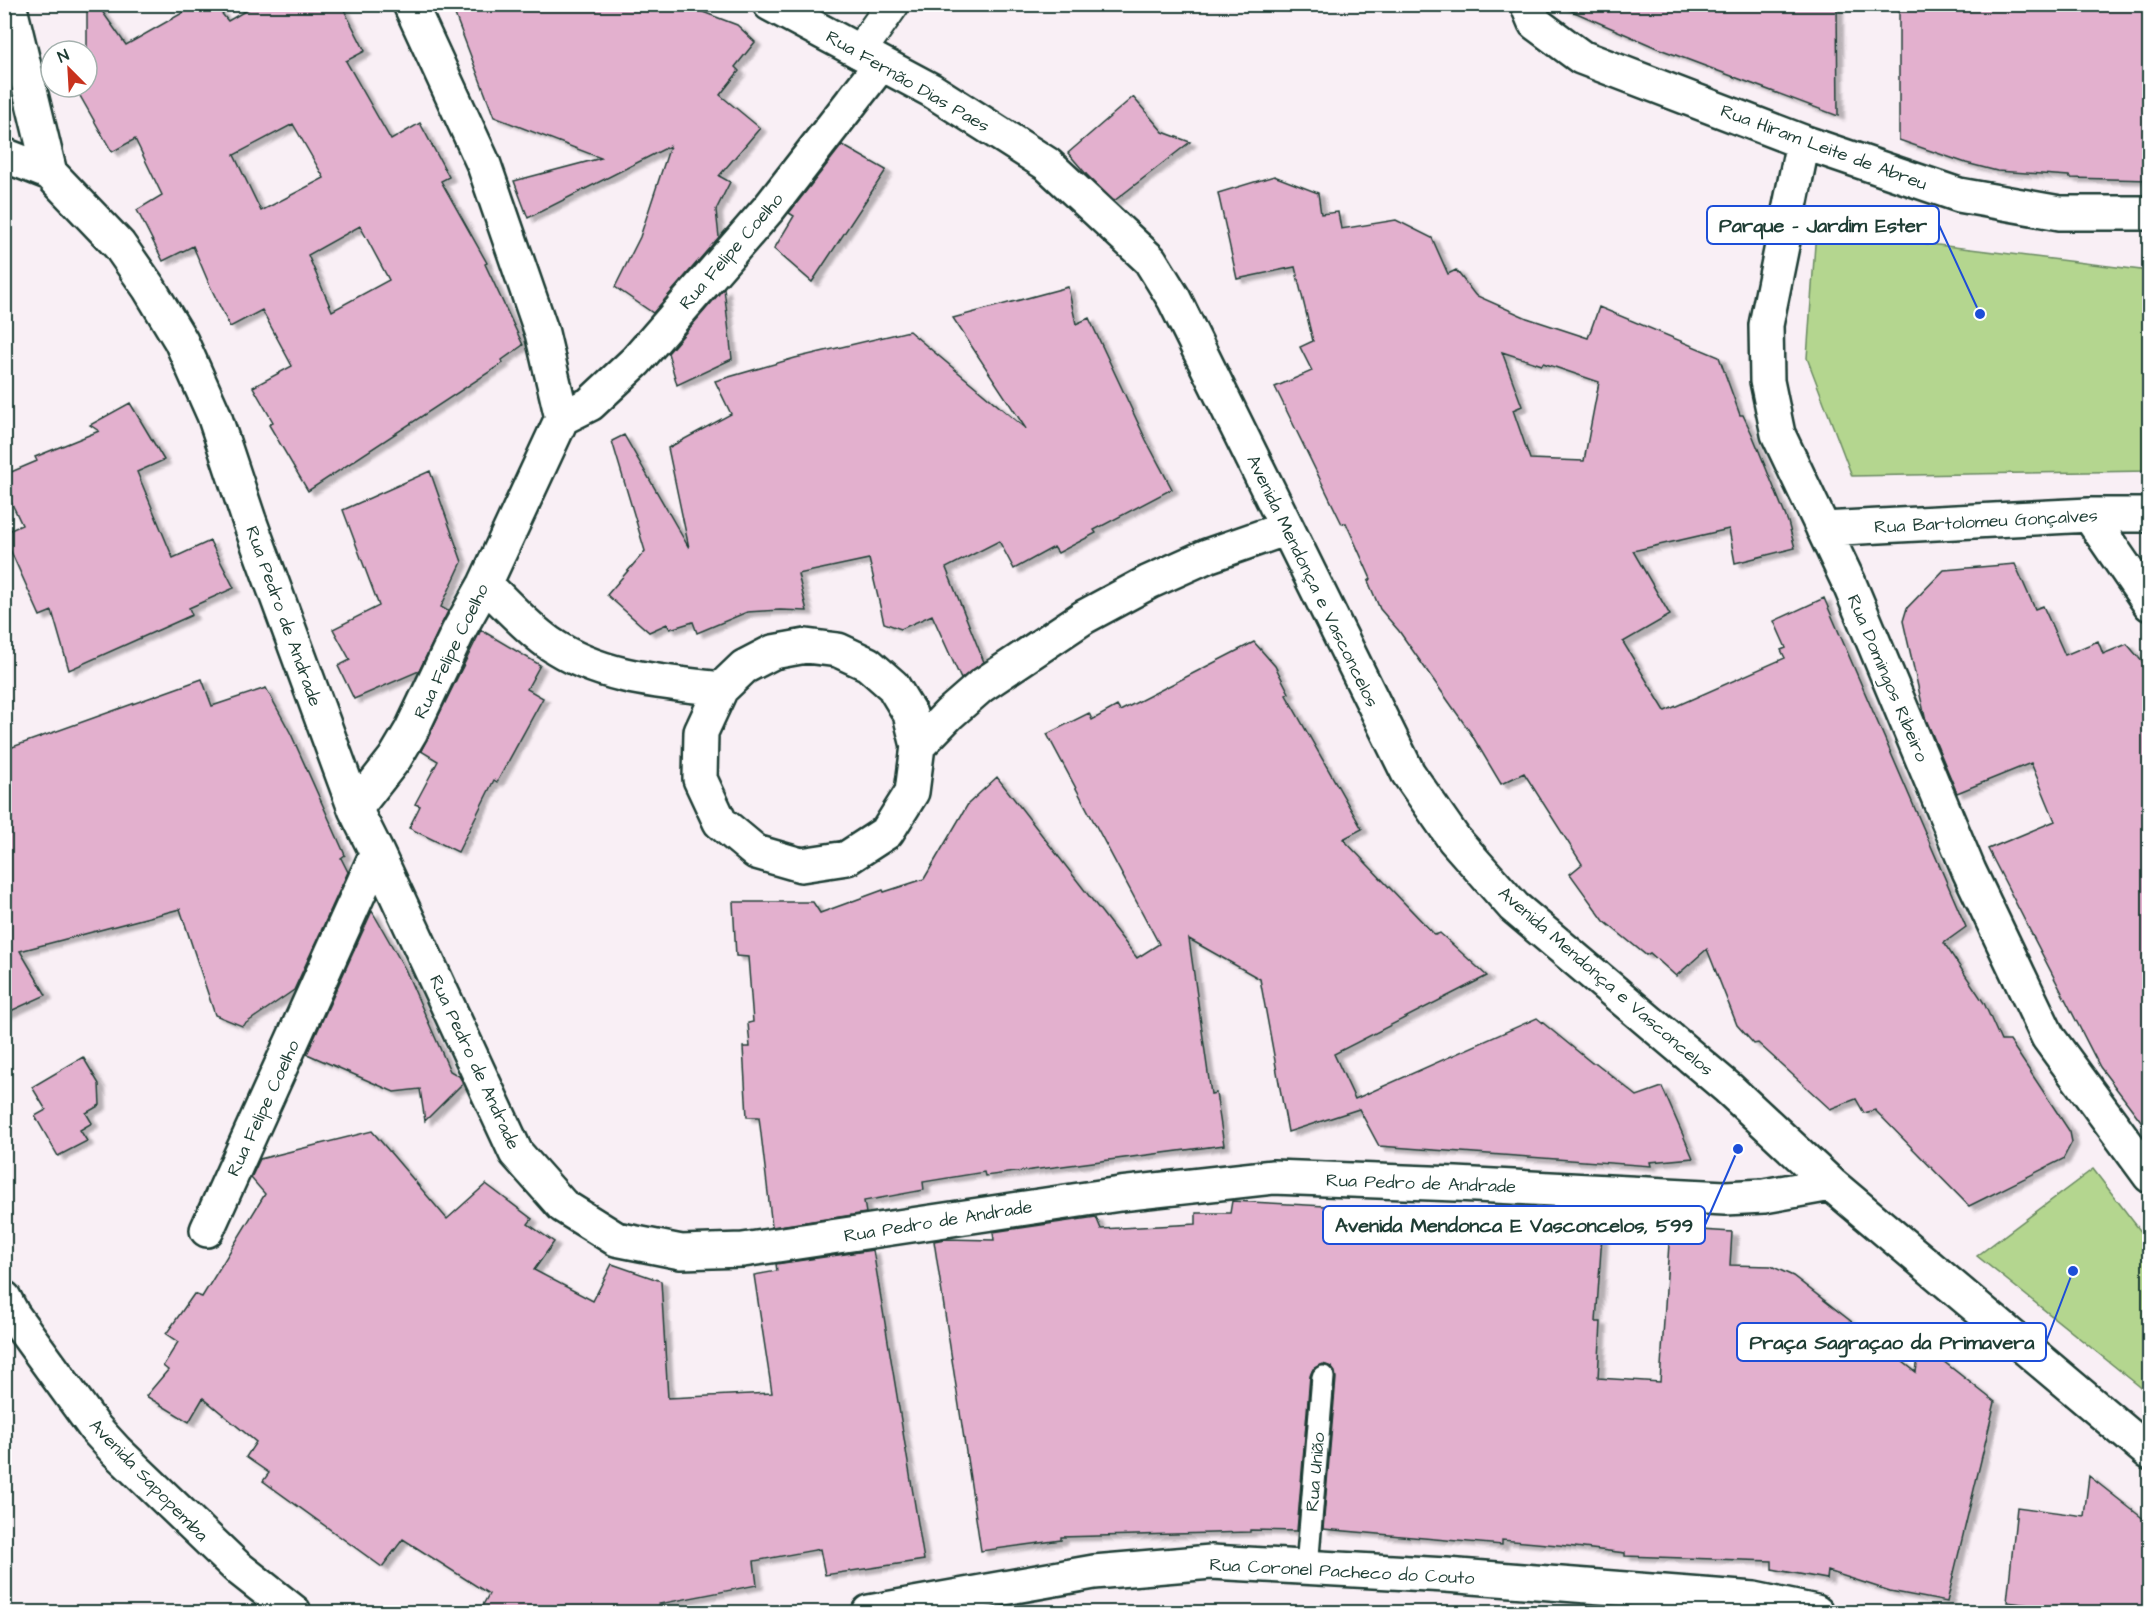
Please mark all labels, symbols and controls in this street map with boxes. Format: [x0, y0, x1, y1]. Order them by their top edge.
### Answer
street label: Rua Fernão Dias Paes [821, 24, 994, 139]
north arrow [39, 39, 99, 99]
text: N [54, 44, 72, 68]
street label: Rua Hiram Leite de Abreu [1717, 98, 1931, 197]
street label: Rua Felipe Coelho [674, 187, 789, 315]
callout: Parque - Jardim Ester [1707, 206, 1939, 244]
text: Parque - Jardim Ester [1719, 212, 1928, 240]
street label: Avenida Mendonça e Vasconcelos [1240, 451, 1385, 712]
street label: Rua Bartolomeu Gonçalves [1874, 503, 2098, 540]
street label: Rua Pedro de Andrade [239, 523, 328, 710]
street label: Rua Felipe Coelho [408, 579, 495, 723]
street label: Rua Domingos Ribeiro [1840, 591, 1934, 766]
street label: Avenida Mendonça e Vasconcelos [1493, 881, 1719, 1082]
street label: Rua Pedro de Andrade [423, 971, 526, 1154]
street label: Rua Felipe Coelho [221, 1036, 306, 1180]
street label: Rua Pedro de Andrade [1326, 1168, 1517, 1199]
street label: Rua Pedro de Andrade [842, 1194, 1034, 1249]
callout: Avenida Mendonca E Vasconcelos, 599 [1323, 1206, 1705, 1244]
text: Avenida Mendonca E Vasconcelos, 599 [1335, 1212, 1693, 1240]
callout: Praça Sagraçao da Primavera [1737, 1323, 2046, 1361]
text: Praça Sagraçao da Primavera [1750, 1329, 2035, 1358]
street label: Avenida Sapopemba [83, 1413, 214, 1547]
street label: Rua União [1300, 1431, 1331, 1513]
street label: Rua Coronel Pacheco do Couto [1209, 1552, 1475, 1591]

